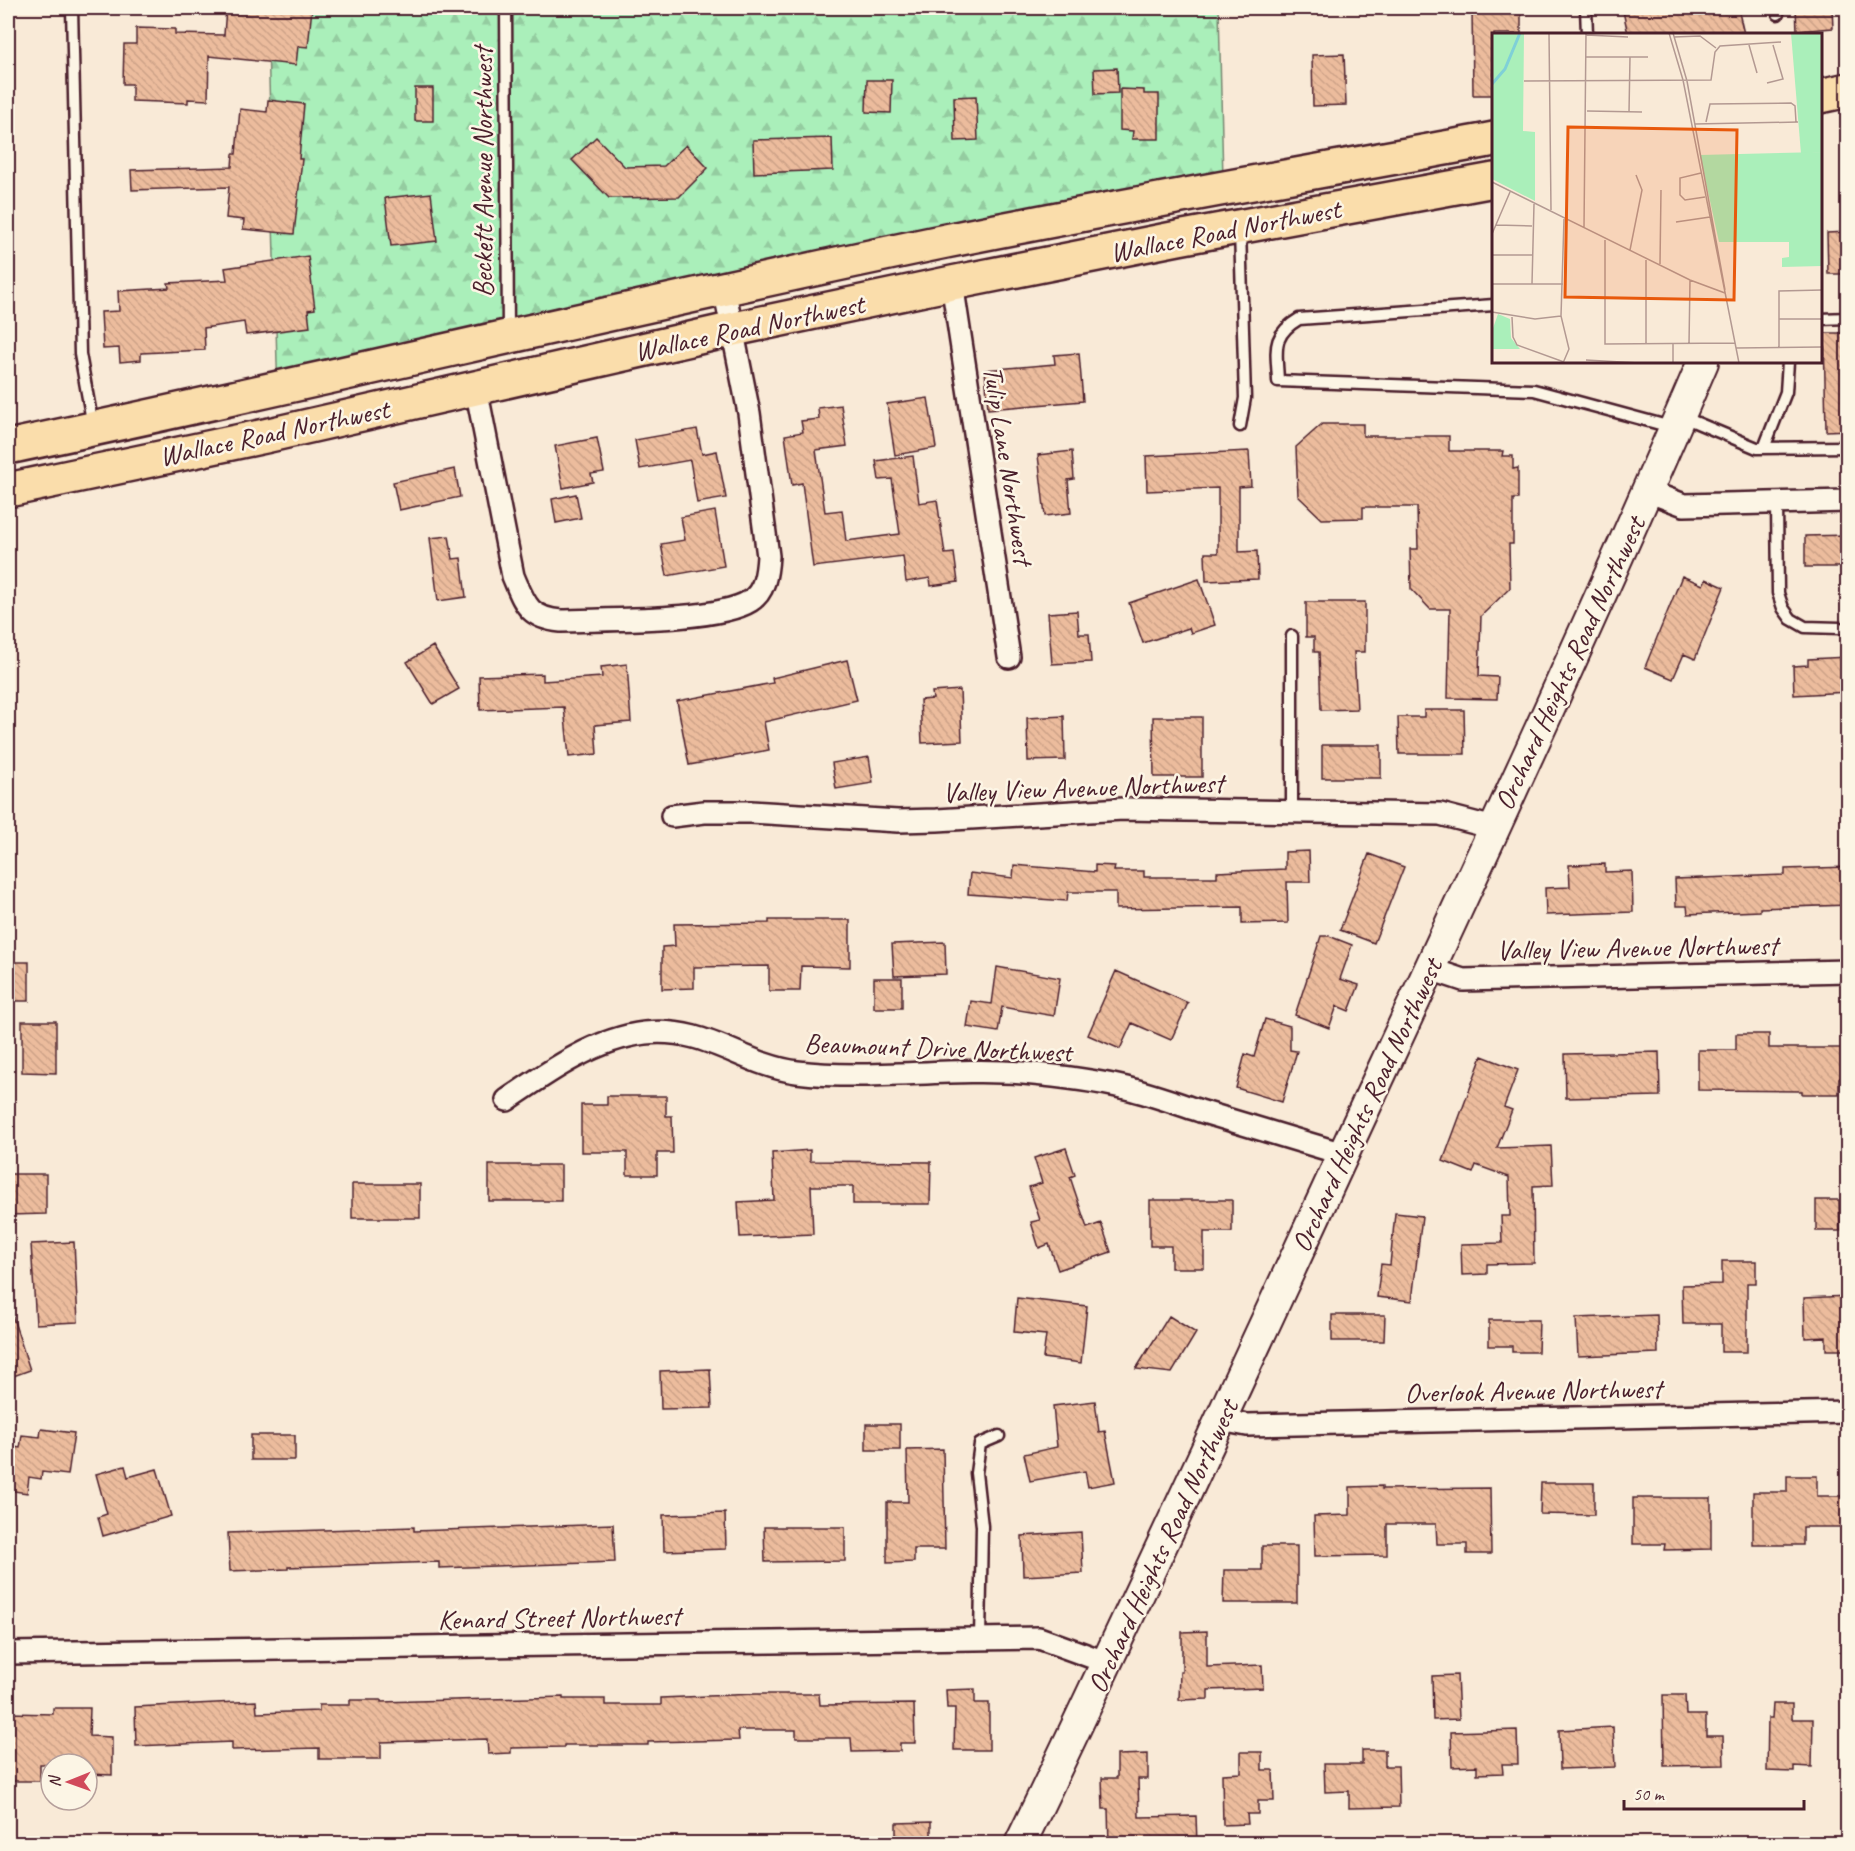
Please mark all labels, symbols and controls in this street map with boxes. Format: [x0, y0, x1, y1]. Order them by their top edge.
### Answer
inset map [1492, 33, 1822, 363]
street label: Beckett Avenue Northwest [465, 43, 500, 297]
street label: Wallace Road Northwest [1107, 191, 1346, 270]
street label: Wallace Road Northwest [631, 286, 870, 369]
street label: Tulip Lane Northwest [976, 363, 1042, 570]
street label: Wallace Road Northwest [156, 391, 395, 474]
street label: Orchard Heights Road Northwest [1486, 509, 1654, 815]
street label: Valley View Avenue Northwest [942, 765, 1228, 810]
street label: Valley View Avenue Northwest [1496, 927, 1782, 967]
street label: Orchard Heights Road Northwest [1283, 951, 1451, 1257]
street label: Beaumount Drive Northwest [804, 1025, 1075, 1070]
street label: Overlook Avenue Northwest [1404, 1371, 1666, 1410]
street label: Orchard Heights Road Northwest [1079, 1392, 1247, 1698]
street label: Kenard Street Northwest [437, 1598, 684, 1637]
north arrow [39, 1752, 99, 1812]
scale bar [1624, 1773, 1804, 1811]
text: N [45, 1774, 65, 1787]
text: 50 m [1633, 1783, 1666, 1805]

